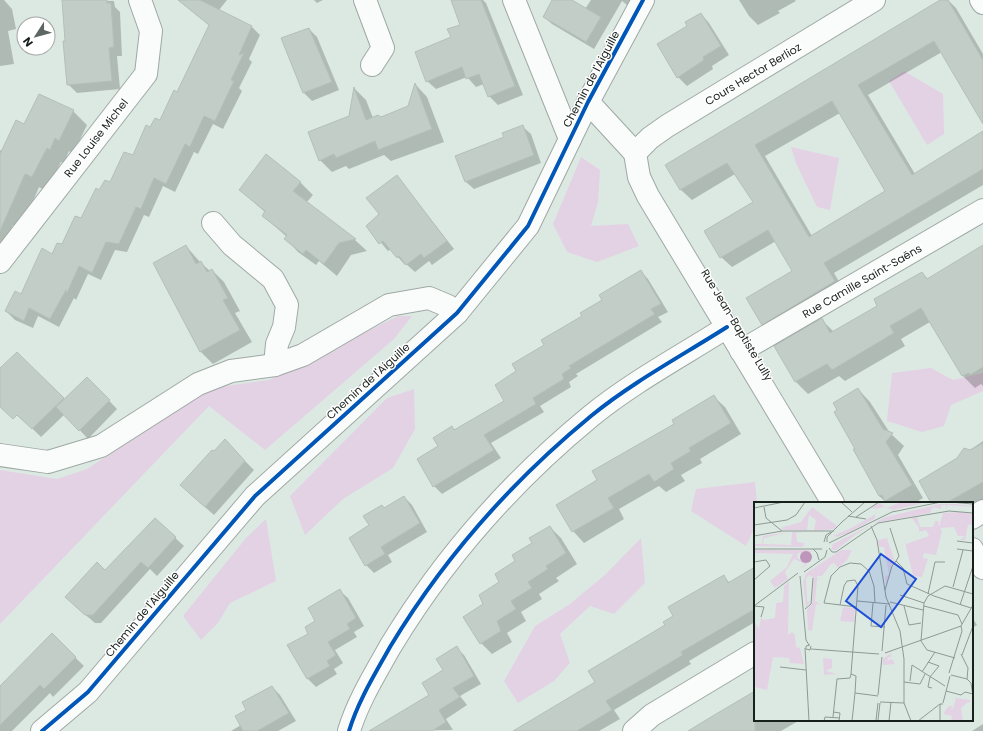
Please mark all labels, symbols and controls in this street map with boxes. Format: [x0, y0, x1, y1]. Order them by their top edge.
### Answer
north arrow [16, 16, 56, 56]
street label: Chemin de l'Aiguille [559, 28, 623, 130]
text: N [19, 34, 37, 50]
street label: Cours Hector Berlioz [702, 39, 804, 109]
street label: Rue Louise Michel [60, 95, 132, 181]
street label: Rue Camille Saint-Saëns [799, 240, 925, 322]
street label: Rue Jean-Baptiste Lully [697, 266, 777, 385]
street label: Chemin de l'Aiguille [323, 339, 413, 423]
inset map [754, 502, 973, 721]
street label: Chemin de l'Aiguille [101, 568, 183, 660]

